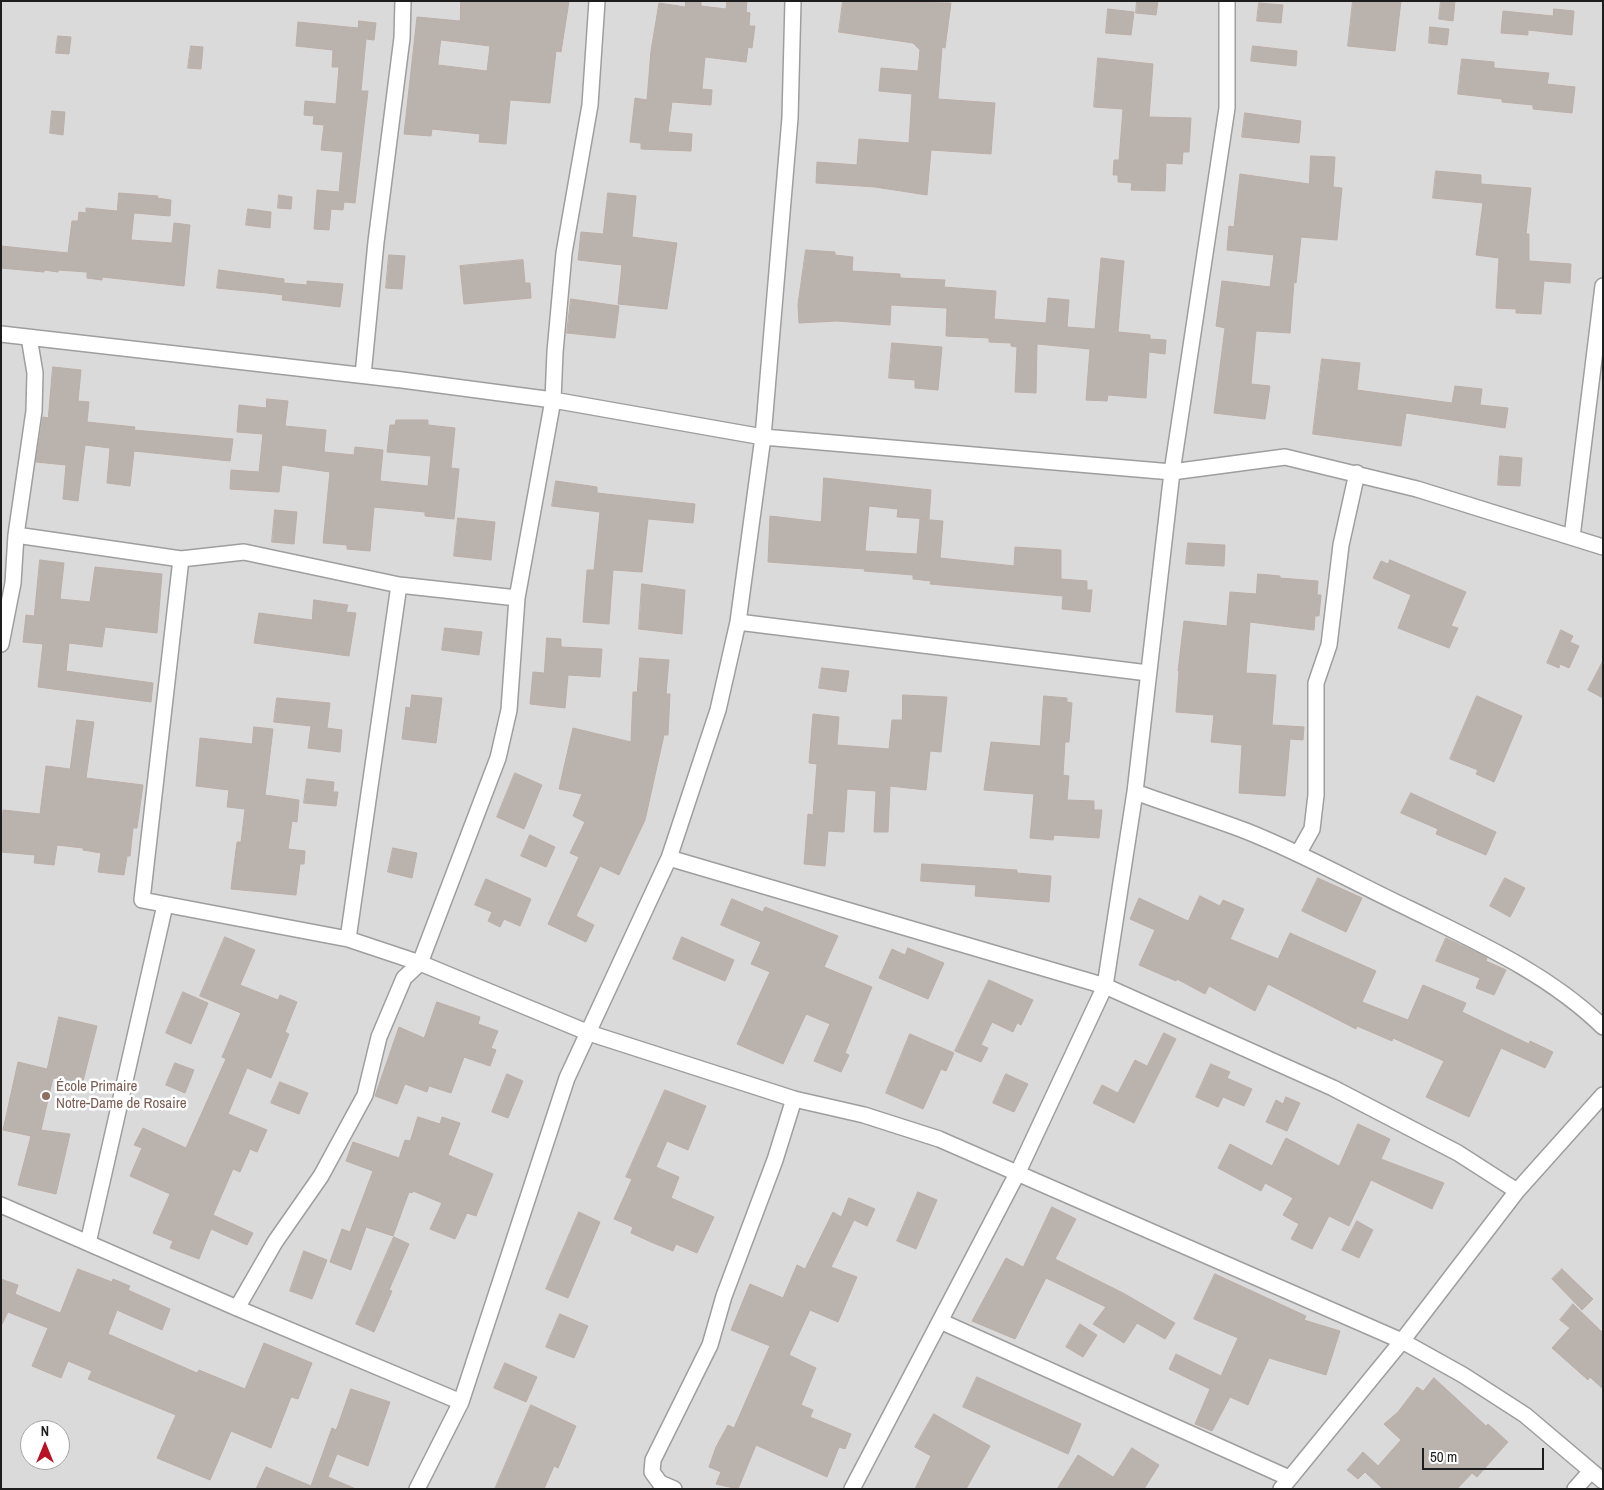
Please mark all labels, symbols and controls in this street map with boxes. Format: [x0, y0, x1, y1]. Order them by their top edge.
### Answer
place label: École Primaire Notre-Dame de Rosaire [56, 1078, 187, 1113]
marker: École Primaire Notre-Dame de Rosaire [40, 1090, 52, 1102]
north arrow [20, 1420, 70, 1470]
text: N [41, 1422, 49, 1440]
scale bar [1424, 1438, 1546, 1470]
text: 50 m [1430, 1446, 1457, 1467]

